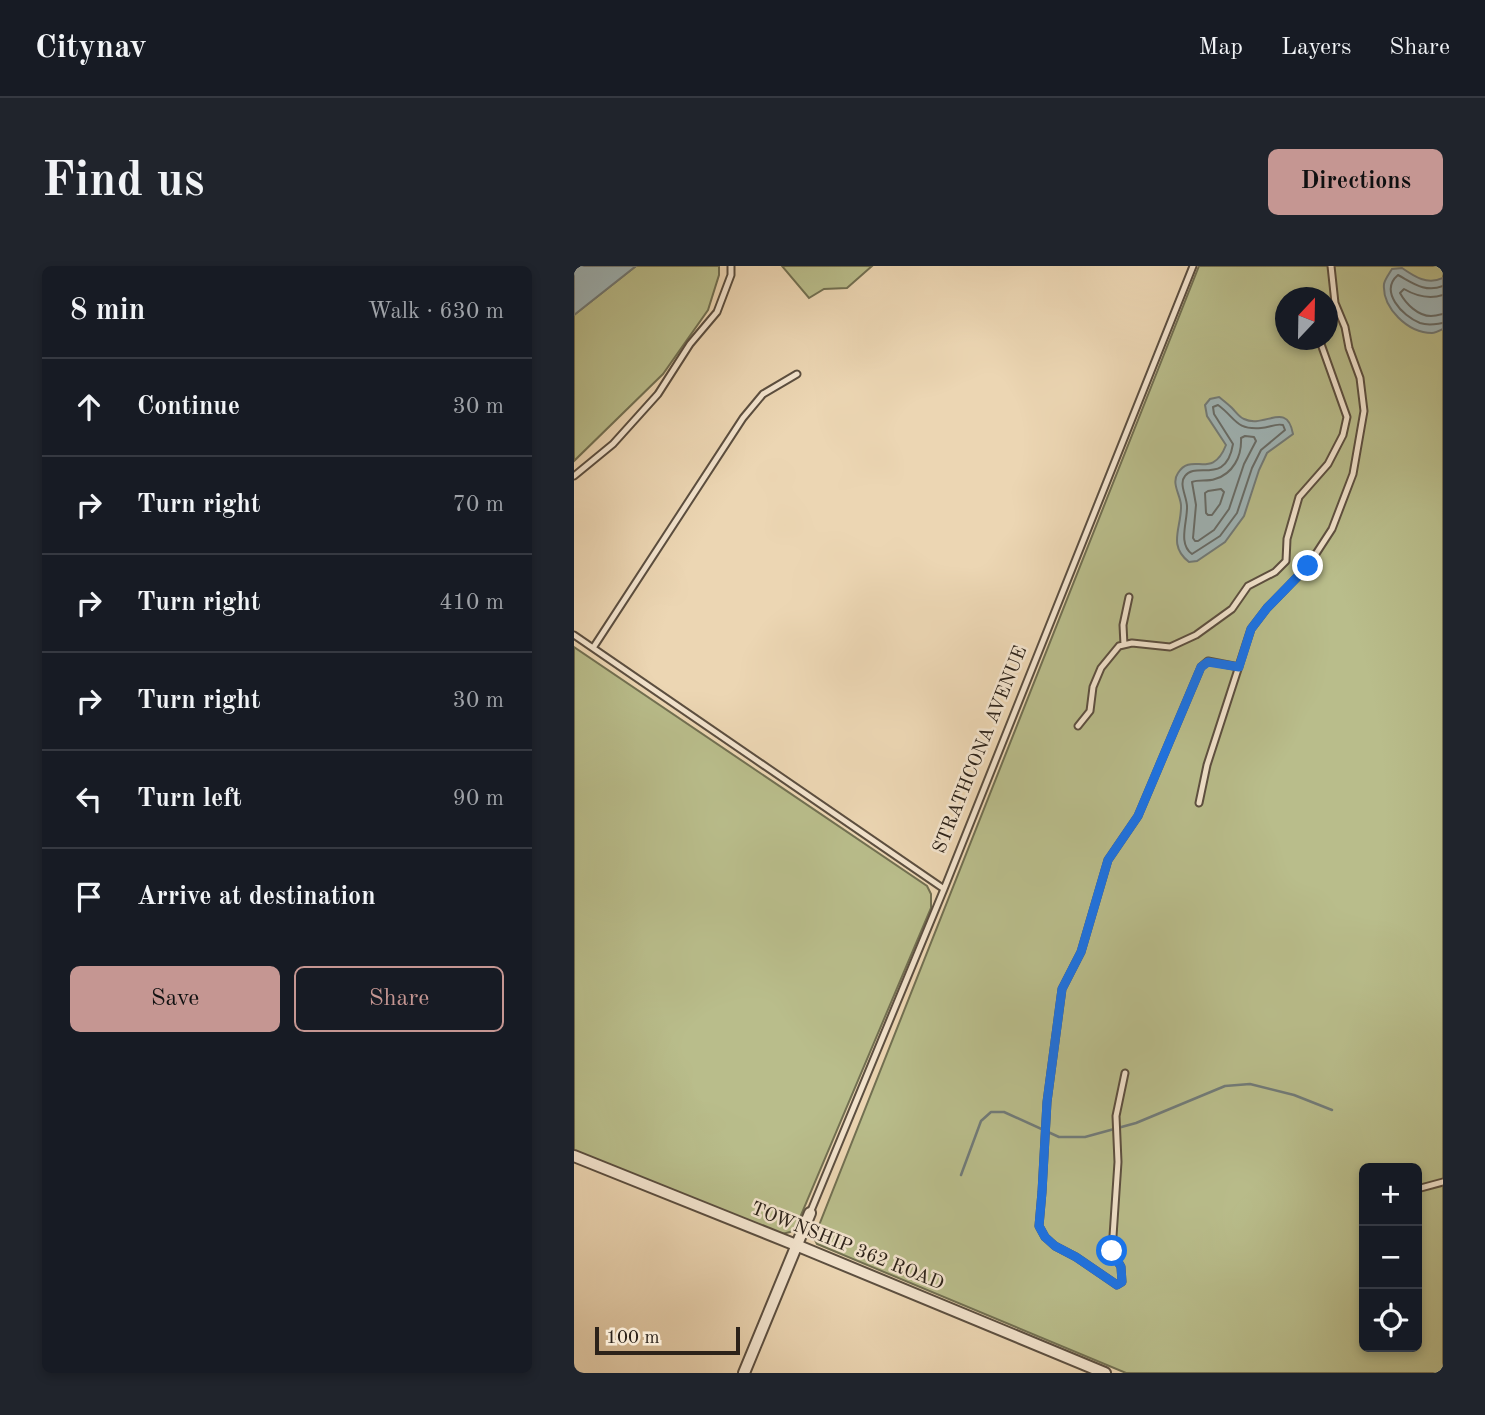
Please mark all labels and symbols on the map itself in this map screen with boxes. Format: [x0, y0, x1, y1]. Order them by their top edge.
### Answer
north arrow [1275, 287, 1338, 350]
route end [1292, 550, 1323, 581]
street label: STRATHCONA AVENUE [931, 644, 1031, 856]
street label: TOWNSHIP 362 ROAD [748, 1200, 946, 1294]
route start [1096, 1235, 1127, 1266]
scale bar [595, 1324, 740, 1356]

